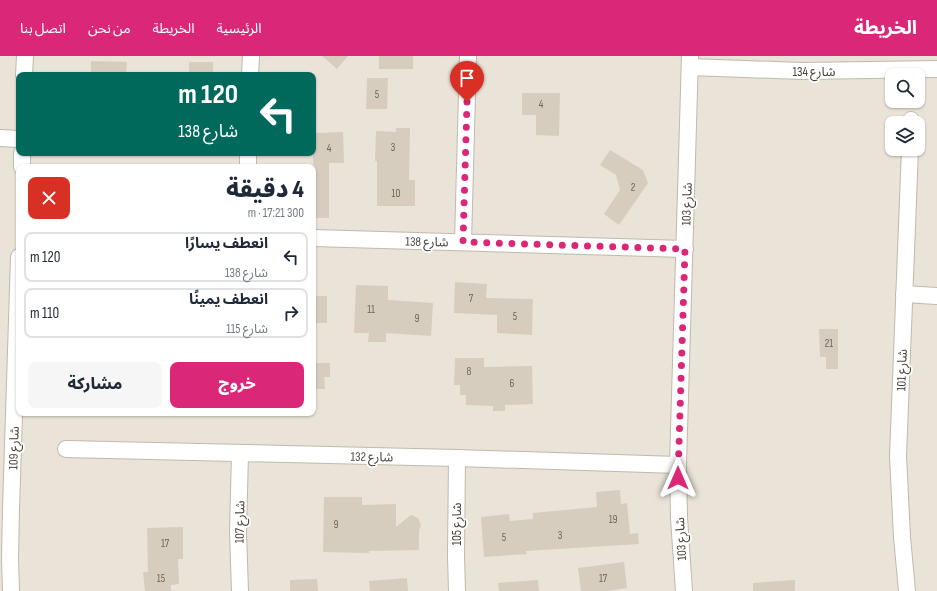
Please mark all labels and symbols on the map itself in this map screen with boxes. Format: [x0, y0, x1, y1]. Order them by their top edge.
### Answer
pin [450, 61, 484, 102]
street label: شارع 134 [793, 64, 835, 82]
house number: 5 [375, 88, 379, 101]
house number: 4 [539, 98, 544, 111]
house number: 3 [391, 141, 396, 154]
house number: 4 [327, 142, 332, 155]
house number: 2 [631, 181, 636, 194]
street label: شارع 103 [678, 182, 698, 226]
house number: 10 [392, 187, 400, 200]
street label: شارع 138 [405, 234, 449, 252]
house number: 7 [469, 292, 474, 305]
house number: 11 [367, 303, 375, 316]
house number: 5 [513, 310, 517, 323]
house number: 9 [415, 312, 420, 325]
house number: 21 [825, 337, 833, 350]
street label: شارع 101 [893, 349, 913, 392]
house number: 8 [467, 365, 472, 378]
house number: 6 [510, 377, 515, 390]
street label: شارع 109 [5, 426, 25, 470]
street label: شارع 132 [350, 449, 394, 467]
position arrow [657, 457, 699, 499]
street label: شارع 107 [232, 500, 250, 544]
street label: شارع 105 [449, 503, 467, 545]
house number: 19 [609, 513, 617, 526]
street label: شارع 103 [672, 517, 692, 561]
house number: 9 [334, 518, 339, 531]
house number: 3 [558, 529, 563, 542]
house number: 5 [502, 531, 506, 544]
house number: 17 [161, 537, 170, 550]
house number: 15 [157, 572, 165, 585]
house number: 17 [599, 572, 608, 585]

